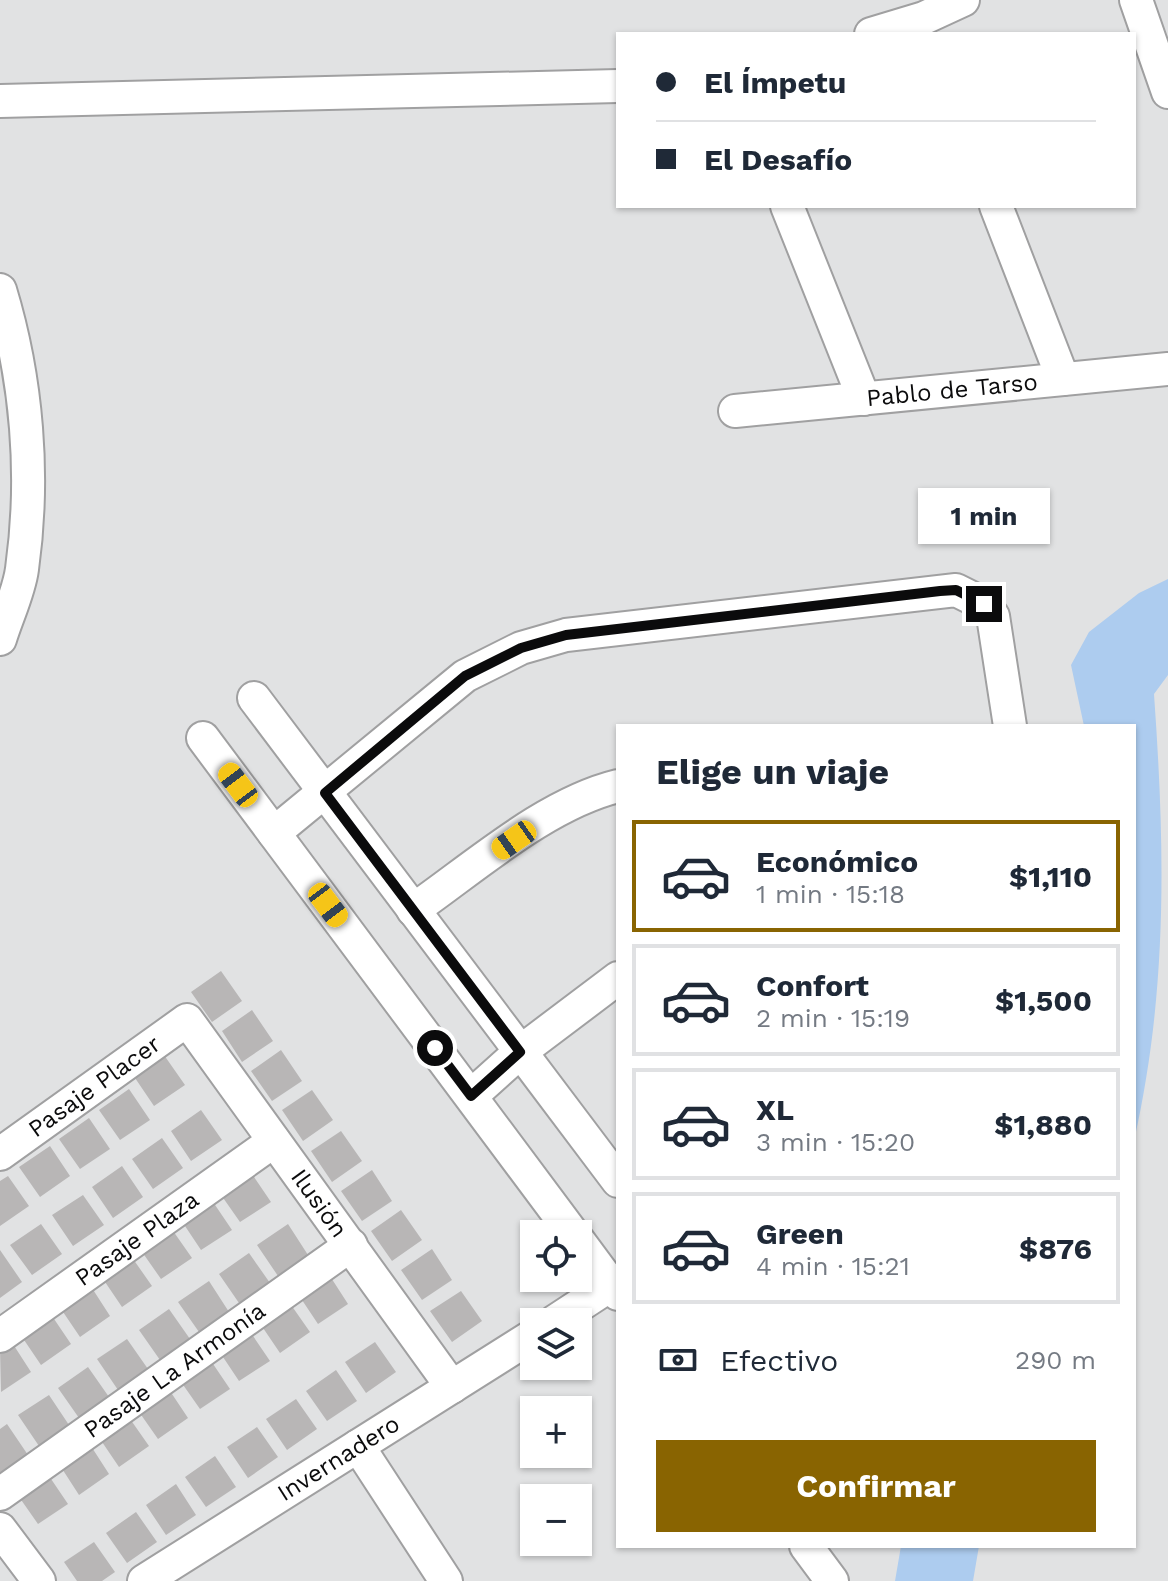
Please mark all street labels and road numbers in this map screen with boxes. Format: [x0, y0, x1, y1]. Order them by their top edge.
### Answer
street label: Pablo de Tarso [865, 368, 1039, 412]
street label: Pasaje Placer [23, 1030, 166, 1143]
street label: Ilusión [285, 1164, 353, 1243]
street label: Pasaje Plaza [70, 1185, 204, 1292]
street label: Pasaje La Armonía [79, 1296, 270, 1444]
street label: Invernadero [272, 1409, 405, 1507]

